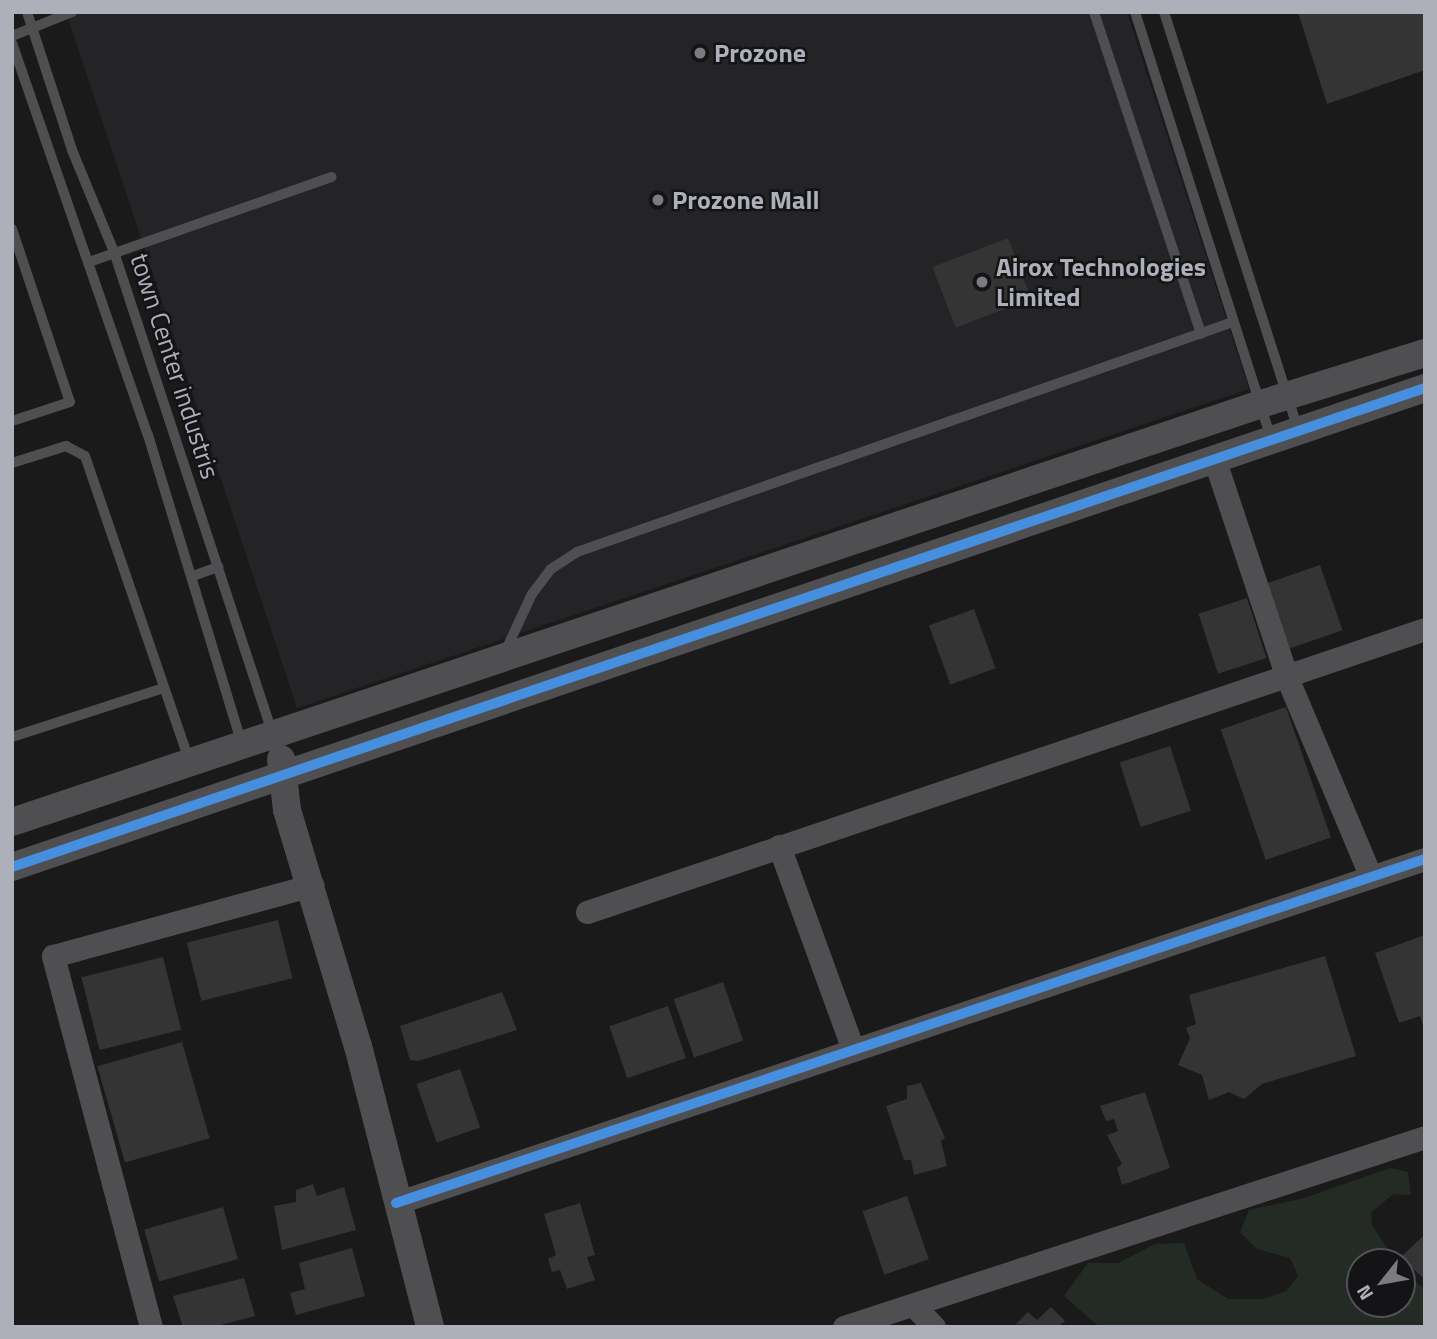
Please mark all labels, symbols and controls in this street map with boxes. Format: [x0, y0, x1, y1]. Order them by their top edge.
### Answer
place label: Prozone [714, 37, 806, 69]
marker: Prozone [692, 45, 708, 61]
place label: Prozone Mall [672, 184, 819, 216]
marker: Prozone Mall [650, 192, 666, 208]
street label: town Center industris [124, 249, 226, 483]
place label: Airox Technologies Limited [996, 251, 1206, 312]
marker: Airox Technologies Limited [974, 274, 990, 290]
north arrow [1346, 1248, 1416, 1318]
text: N [1348, 1280, 1380, 1306]

